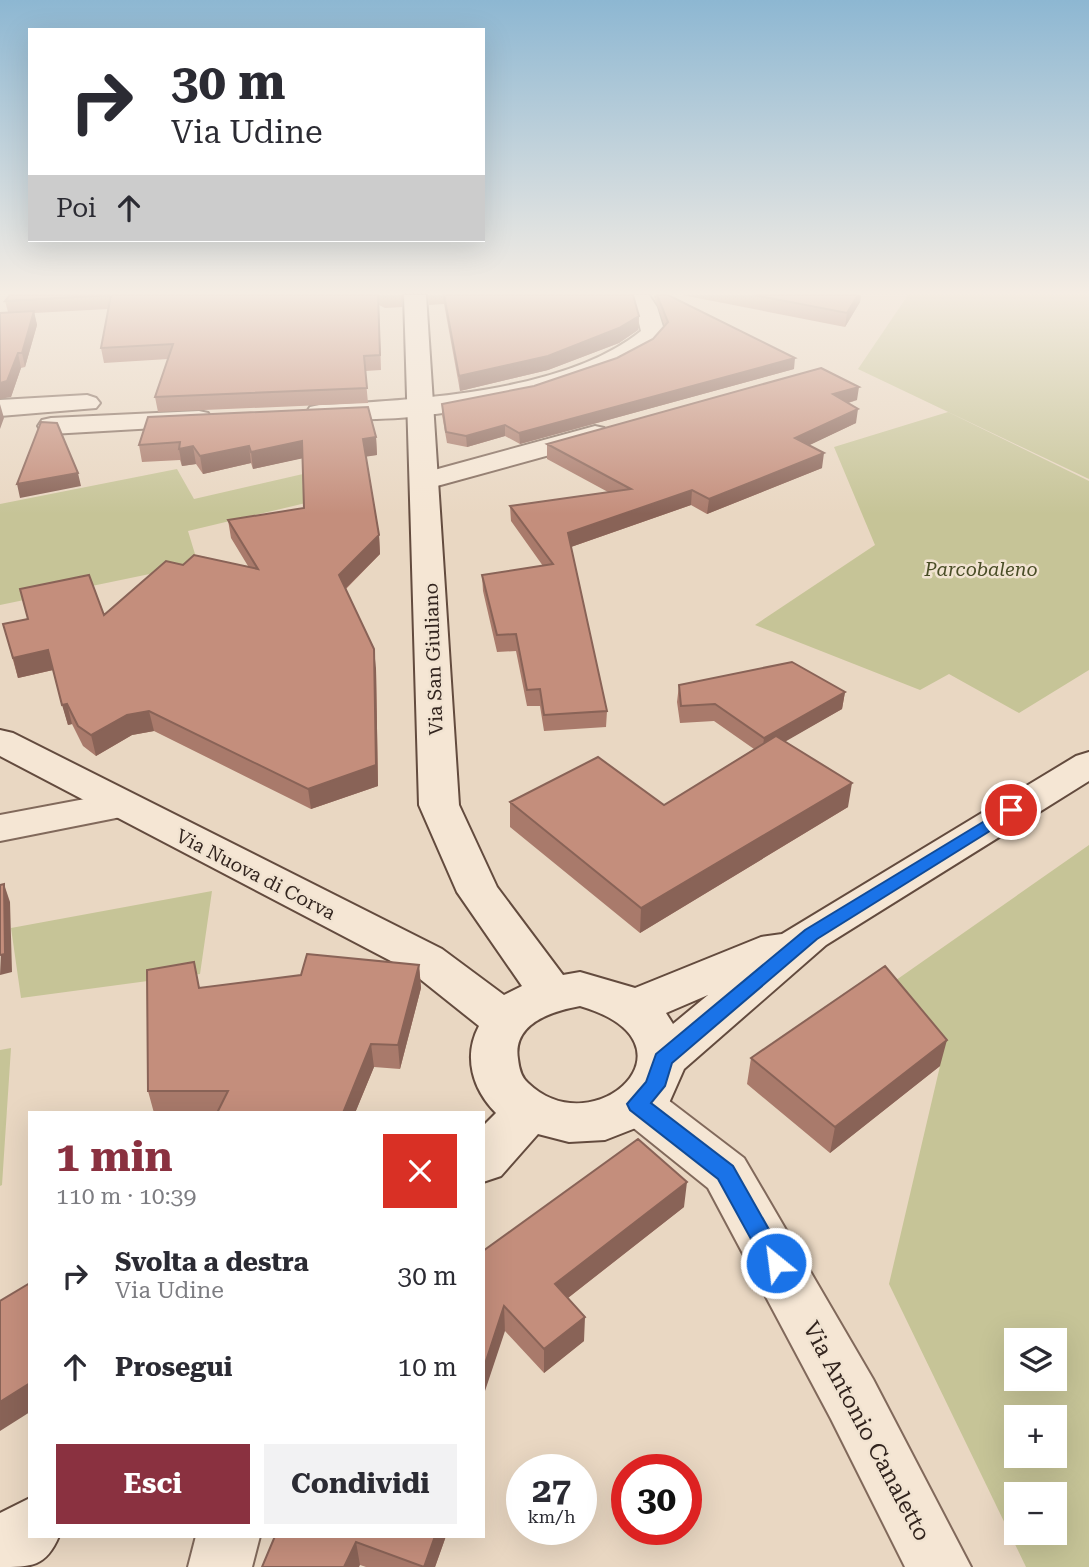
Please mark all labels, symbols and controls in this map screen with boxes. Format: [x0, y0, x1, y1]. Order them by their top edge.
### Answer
text: 30 m [171, 54, 286, 111]
icon: right [56, 56, 147, 147]
text: Via Udine [171, 113, 323, 151]
icon: ahead [110, 189, 148, 227]
text: Poi [56, 193, 96, 223]
park label: Parcobaleno [924, 558, 1037, 581]
street label: Via San Giuliano [419, 582, 448, 736]
pin [981, 780, 1041, 840]
icon: arrive [992, 791, 1030, 829]
street label: Via Nuova di Corva [172, 824, 340, 925]
text: 1 min [56, 1132, 173, 1181]
button: close [383, 1134, 457, 1208]
text: 110 m · 10:39 [56, 1183, 196, 1210]
position arrow [739, 1226, 813, 1300]
text: Svolta a destra [115, 1247, 309, 1277]
icon: right [56, 1257, 94, 1295]
text: 30 m [398, 1261, 457, 1291]
text: Via Udine [115, 1277, 224, 1304]
street label: Via Antonio Canaletto [797, 1317, 936, 1545]
map controls [1004, 1328, 1067, 1545]
button: layers [1004, 1328, 1067, 1391]
icon: ahead [56, 1348, 94, 1386]
text: Prosegui [115, 1352, 232, 1382]
text: 10 m [398, 1352, 457, 1382]
button: + [1004, 1405, 1067, 1468]
button: Esci [56, 1444, 250, 1524]
button: Condividi [264, 1444, 457, 1524]
speed limit sign: 30 [611, 1454, 702, 1545]
text: 27 [532, 1470, 571, 1511]
button: − [1004, 1482, 1067, 1545]
text: km/h [527, 1506, 576, 1527]

